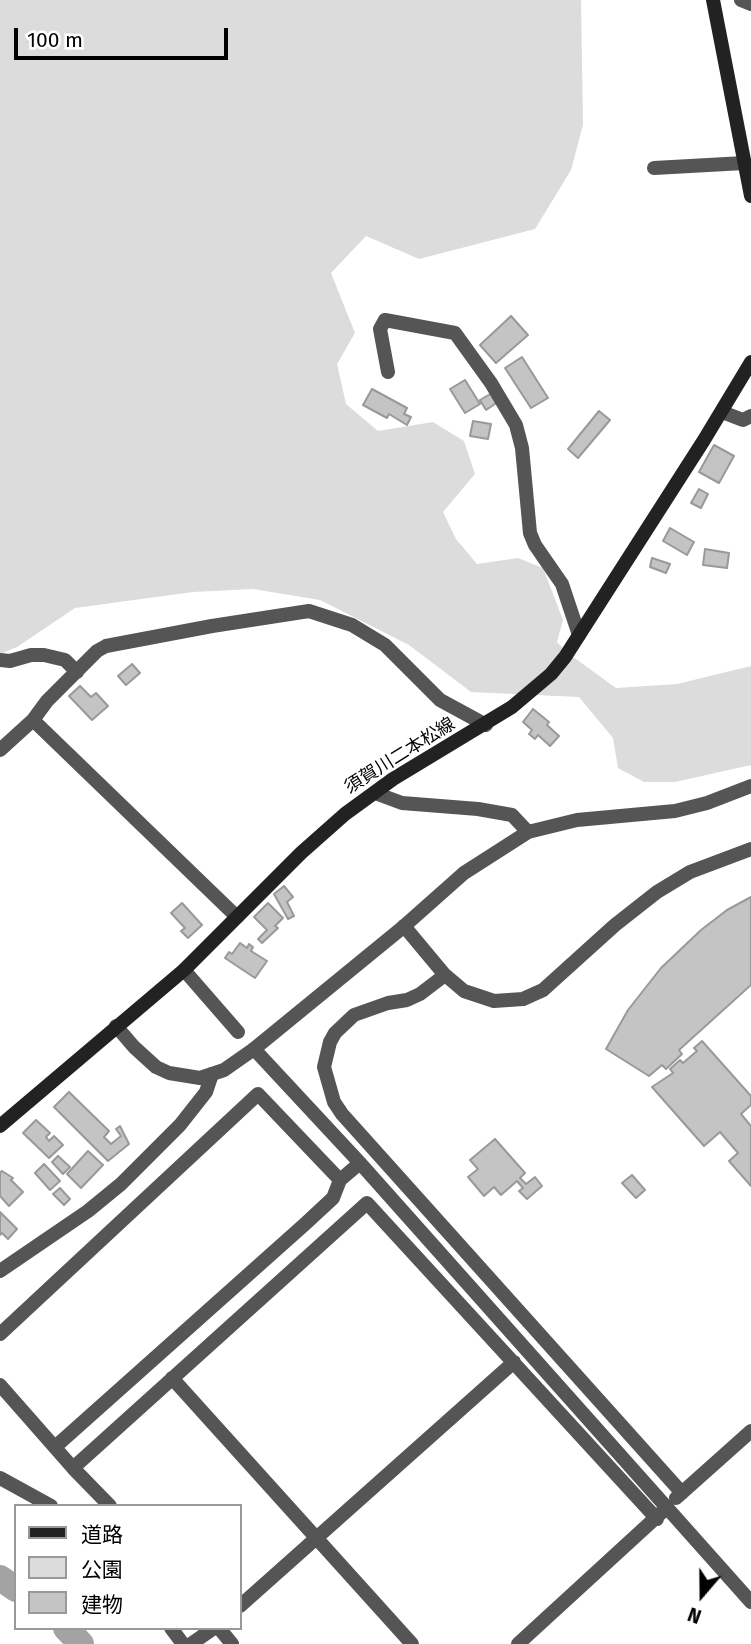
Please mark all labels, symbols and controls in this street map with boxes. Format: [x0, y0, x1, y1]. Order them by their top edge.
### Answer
scale bar [18, 14, 231, 58]
text: 100 m [27, 27, 83, 53]
street label: 須賀川二本松線 [341, 713, 459, 799]
legend [14, 1504, 242, 1630]
text: 道路 [81, 1522, 123, 1548]
text: 公園 [81, 1557, 123, 1583]
north arrow [667, 1560, 737, 1630]
text: 建物 [81, 1592, 123, 1618]
text: N [685, 1602, 705, 1628]

